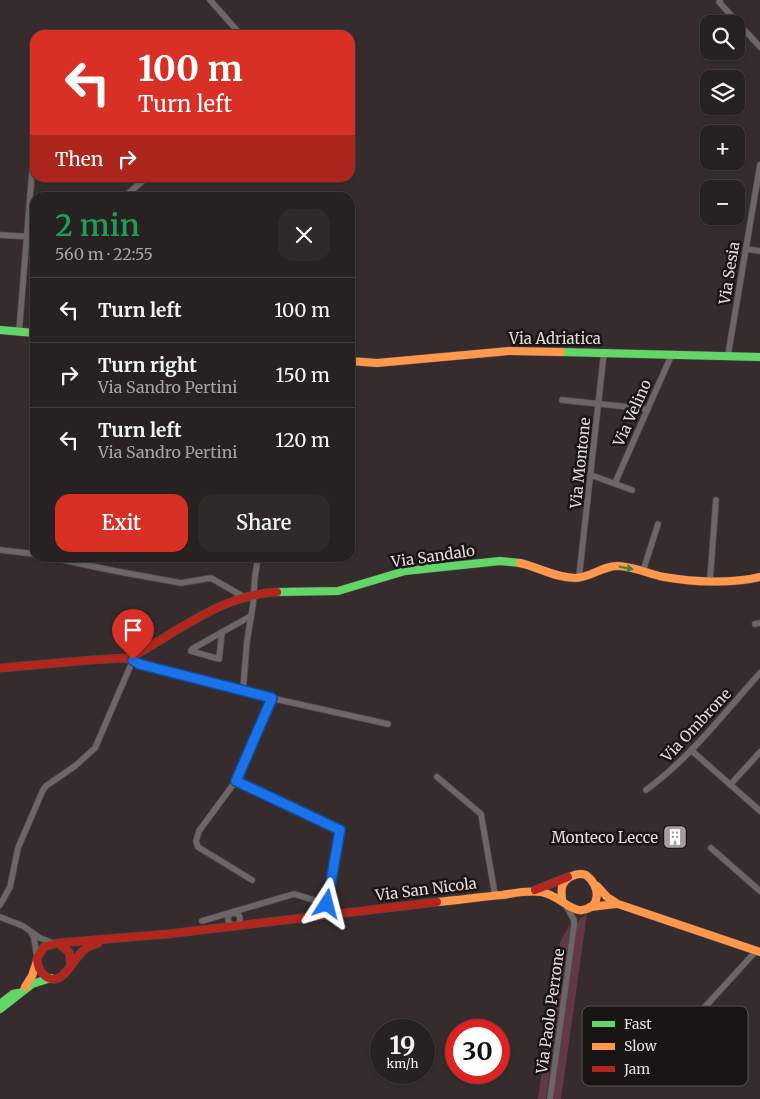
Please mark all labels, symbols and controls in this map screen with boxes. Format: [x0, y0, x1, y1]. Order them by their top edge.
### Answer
map controls [700, 15, 745, 225]
button: search [700, 15, 745, 60]
text: 100 m [138, 47, 243, 91]
icon: left [55, 50, 120, 115]
button: layers [700, 70, 745, 115]
text: Turn left [138, 90, 232, 118]
button: + [700, 125, 745, 170]
icon: right [113, 145, 141, 173]
text: Then [55, 147, 103, 171]
button: − [700, 180, 745, 225]
text: 2 min [55, 206, 140, 244]
button: close [278, 209, 330, 261]
street label: Via Sesia [714, 240, 743, 307]
text: 560 m · 22:55 [55, 244, 153, 264]
icon: left [55, 296, 83, 324]
text: Turn left [98, 298, 182, 322]
text: 100 m [274, 298, 330, 322]
street label: Via Adriatica [508, 329, 601, 348]
text: Turn right [98, 353, 197, 377]
icon: right [55, 361, 83, 389]
text: 150 m [276, 363, 330, 387]
street label: Via Velino [608, 376, 655, 450]
text: Via Sandro Pertini [98, 377, 238, 397]
street label: Via Montone [566, 416, 594, 511]
text: Turn left [98, 418, 182, 442]
icon: left [55, 426, 83, 454]
text: 120 m [275, 428, 330, 452]
text: Via Sandro Pertini [98, 442, 238, 462]
button: Exit [55, 494, 188, 552]
button: Share [198, 494, 330, 552]
street label: Via Sandalo [389, 541, 476, 571]
one-way arrow [618, 564, 634, 572]
pin [112, 609, 154, 660]
icon: arrive [119, 616, 147, 644]
street label: Via Ombrone [656, 684, 735, 767]
building icon: Monteco Lecce [662, 824, 688, 850]
place label: Monteco Lecce [551, 828, 658, 847]
street label: Via San Nicola [373, 873, 478, 905]
position arrow [300, 877, 352, 929]
street label: Via Paolo Perrone [532, 947, 568, 1076]
legend [582, 1006, 748, 1086]
text: Fast [624, 1015, 652, 1033]
speed limit sign: 30 [445, 1019, 510, 1084]
text: 19 [390, 1029, 415, 1061]
text: Slow [624, 1037, 657, 1055]
text: km/h [387, 1056, 418, 1071]
text: Jam [623, 1060, 650, 1078]

